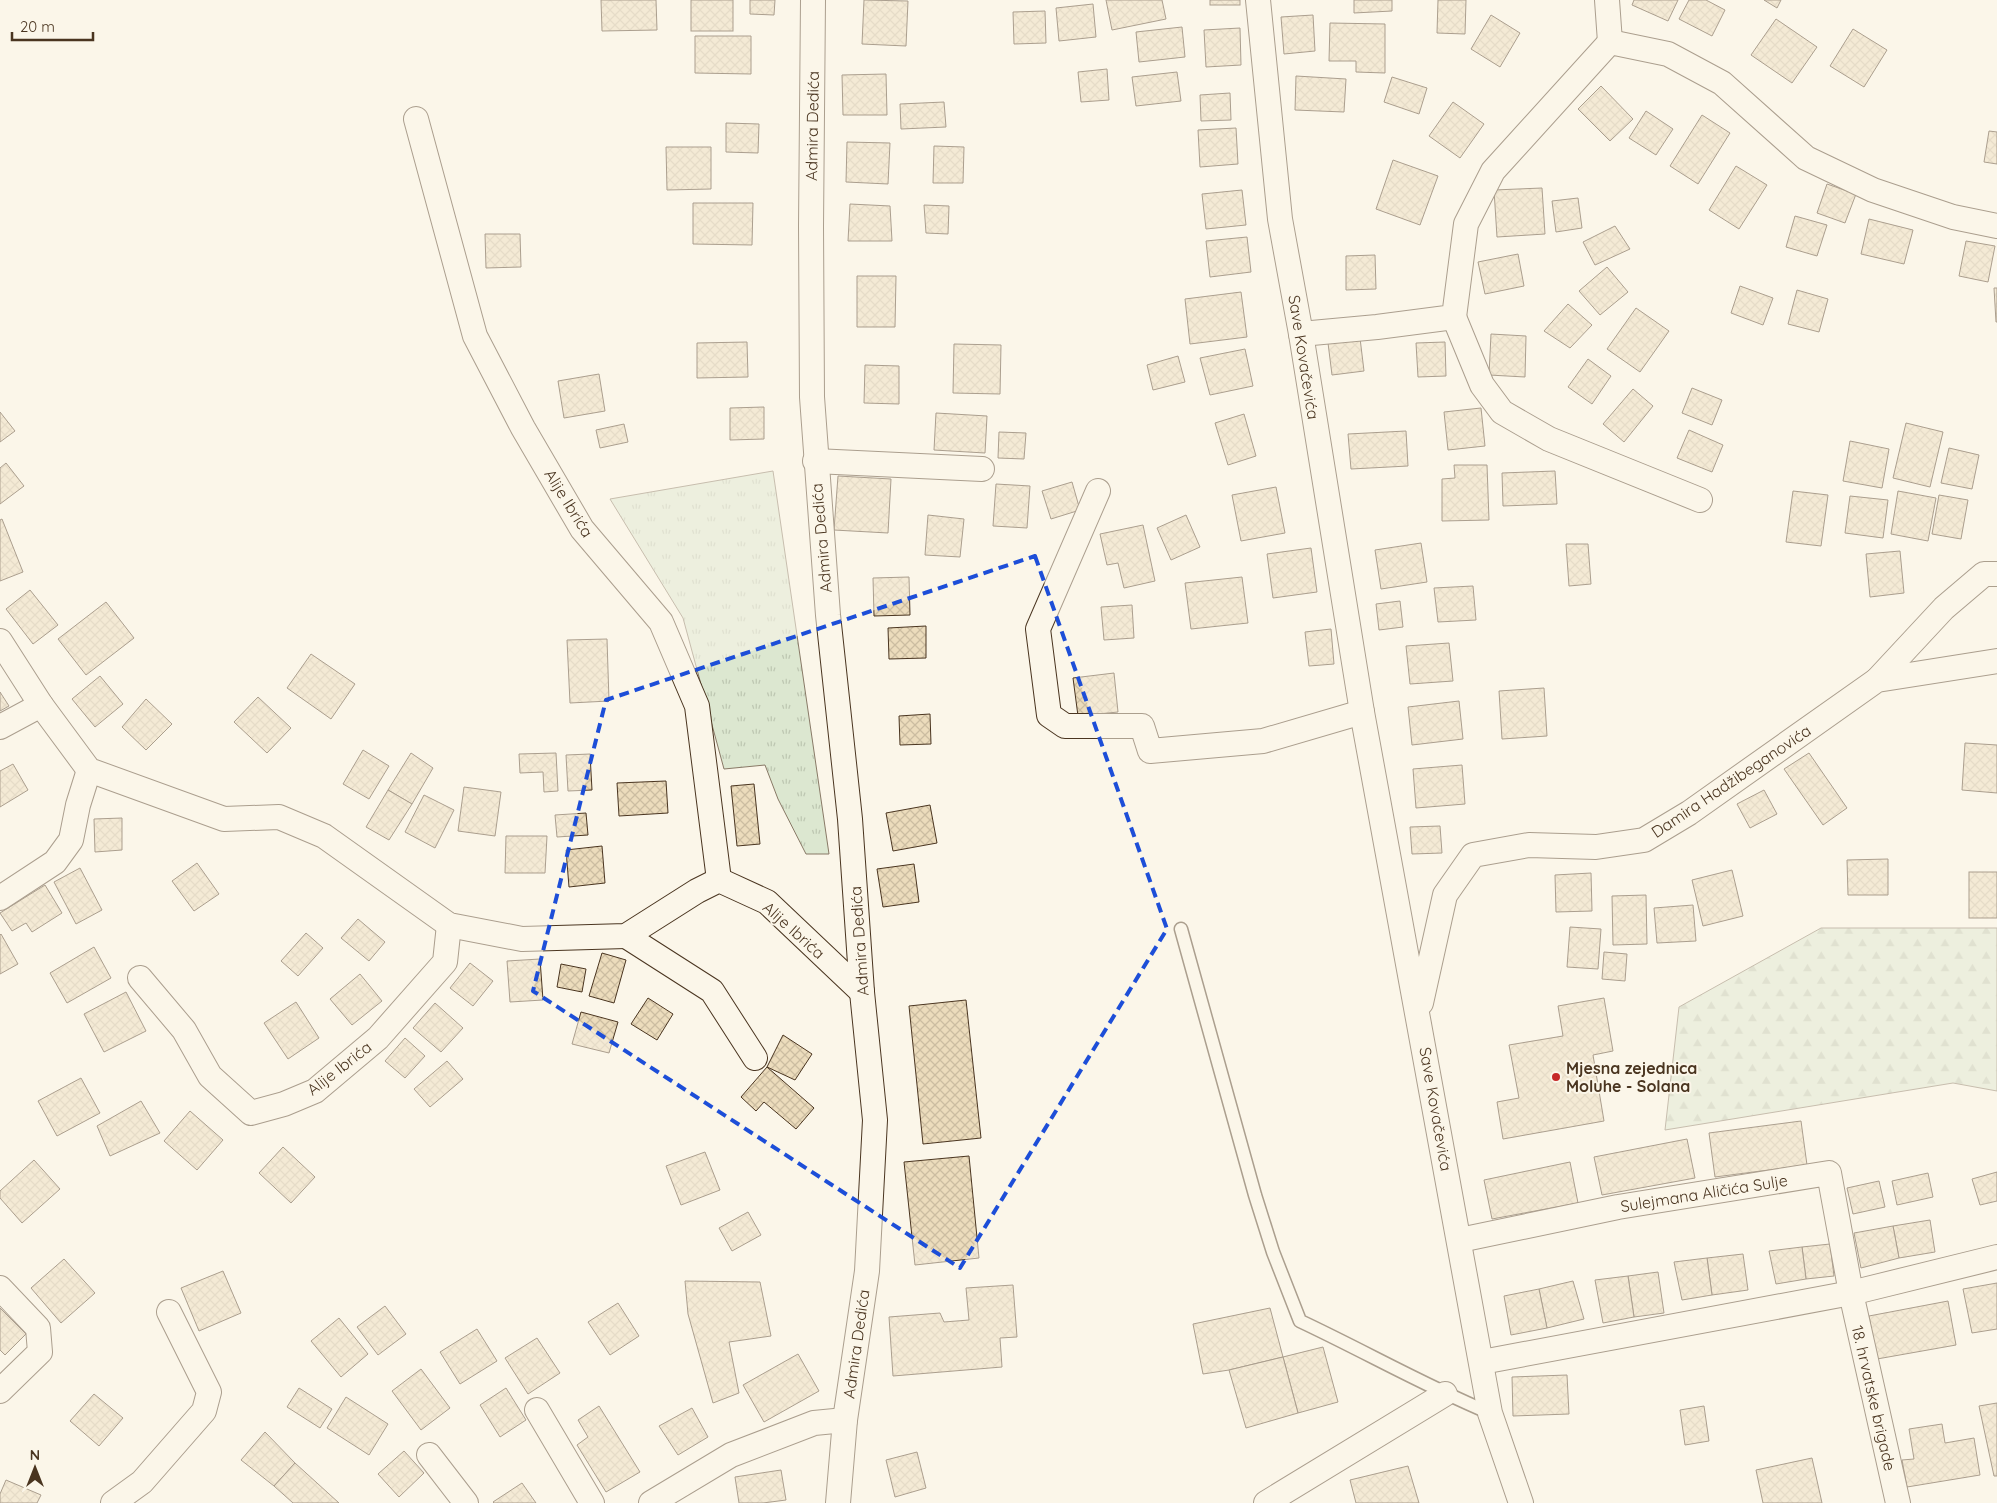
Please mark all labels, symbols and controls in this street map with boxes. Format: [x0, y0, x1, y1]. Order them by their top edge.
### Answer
scale bar [12, 10, 94, 42]
text: 20 m [20, 17, 55, 36]
street label: Admira Dedića [801, 71, 823, 181]
street label: Save Kovačevića [1284, 293, 1324, 421]
street label: Alije Ibrića [540, 465, 598, 541]
street label: Admira Dedića [806, 482, 836, 594]
street label: Damira Hadžibeganovića [1647, 720, 1815, 842]
street label: Admira Dedića [845, 885, 873, 997]
street label: Alije Ibrića [759, 897, 829, 963]
street label: Alije Ibrića [303, 1037, 375, 1099]
street label: Save Kovačevića [1415, 1045, 1457, 1173]
place label: Mjesna zejednica Moluhe - Solana [1566, 1058, 1697, 1096]
marker: Mjesna zejednica Moluhe - Solana [1550, 1071, 1562, 1083]
street label: Sulejmana Aličića Sulje [1619, 1170, 1789, 1216]
street label: Admira Dedića [838, 1288, 874, 1400]
street label: 18. hrvatske brigade [1848, 1323, 1900, 1473]
north arrow [10, 1443, 60, 1493]
text: N [30, 1446, 40, 1464]

